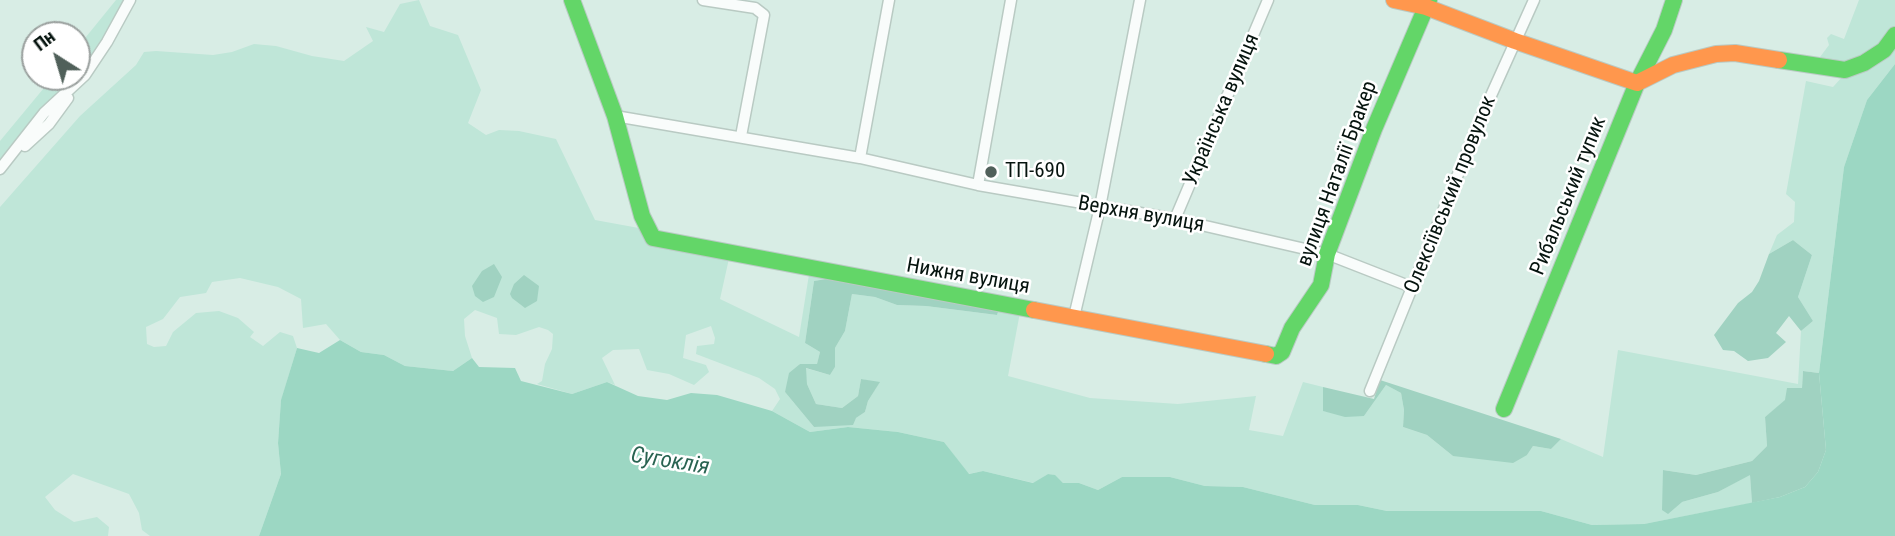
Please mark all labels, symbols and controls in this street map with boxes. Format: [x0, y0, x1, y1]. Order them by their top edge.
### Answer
north arrow [21, 21, 91, 91]
text: Пн [29, 25, 60, 56]
street label: Українська вулиця [1179, 30, 1265, 190]
street label: вулиця Наталії Бракер [1293, 78, 1383, 270]
street label: Олексіївський провулок [1400, 93, 1502, 297]
street label: Рибальський тупик [1526, 113, 1612, 279]
place label: ТП-690 [1005, 159, 1065, 185]
marker: ТП-690 [983, 164, 999, 180]
street label: Верхня вулиця [1076, 191, 1206, 239]
street label: Нижня вулиця [904, 254, 1032, 300]
water label: Сугоклія [629, 442, 711, 482]

